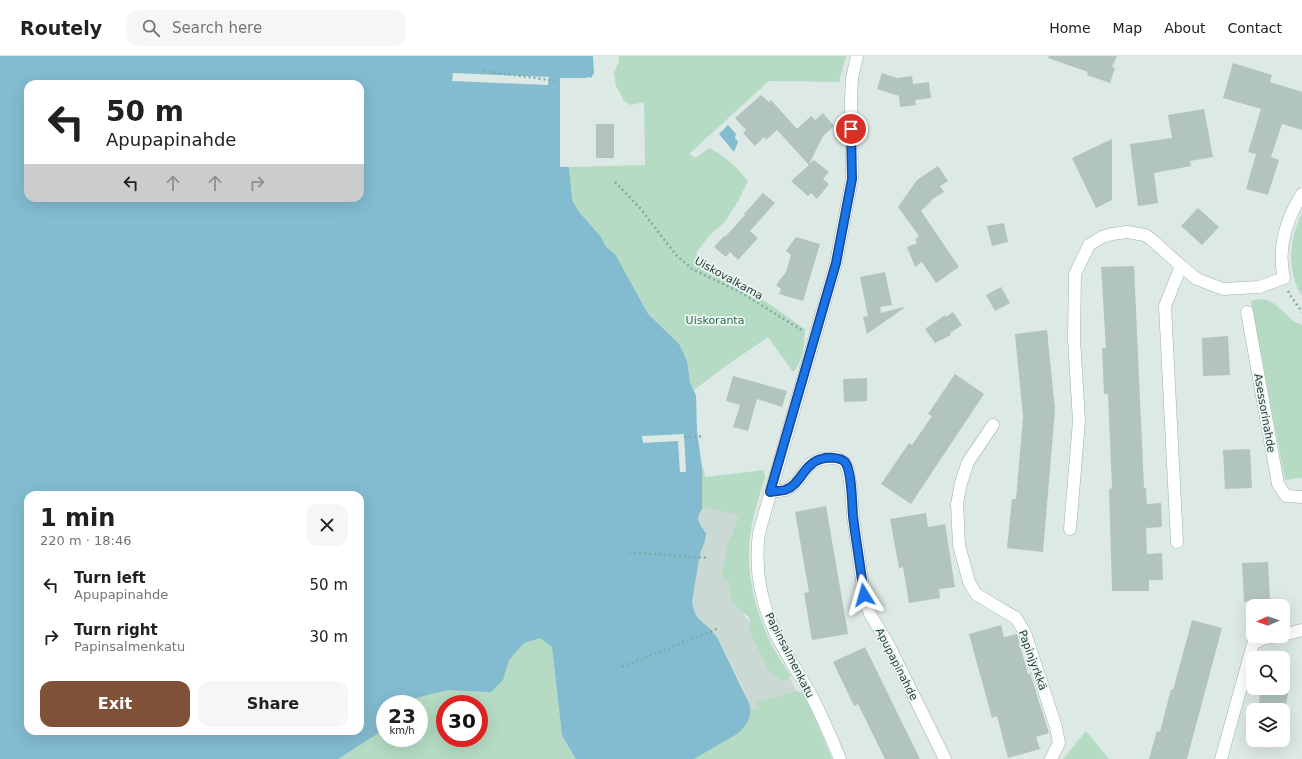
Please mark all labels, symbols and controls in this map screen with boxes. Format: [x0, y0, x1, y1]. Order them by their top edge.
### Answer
search box [126, 10, 406, 46]
text: Routely [20, 17, 102, 39]
icon: search [140, 17, 162, 39]
text: Search here [172, 19, 262, 37]
text: Home [1049, 20, 1091, 36]
text: Map [1113, 20, 1142, 36]
text: About [1164, 20, 1206, 36]
text: Contact [1228, 20, 1282, 36]
text: 50 m [106, 95, 184, 128]
icon: left [40, 96, 92, 148]
pin [834, 112, 868, 146]
icon: arrive [840, 118, 862, 140]
text: Apupapinahde [106, 129, 236, 150]
icon: left [120, 172, 142, 194]
icon: ahead [162, 172, 184, 194]
icon: ahead [204, 172, 226, 194]
icon: right [246, 172, 268, 194]
street label: Uiskovalkama [692, 254, 765, 303]
park label: Uiskoranta [686, 314, 744, 327]
street label: Asessorinahde [1251, 372, 1278, 454]
text: 1 min [40, 504, 115, 532]
button: close [306, 504, 348, 546]
text: 220 m · 18:46 [40, 533, 131, 548]
text: Turn left [74, 569, 146, 587]
icon: left [40, 574, 62, 596]
position arrow [843, 574, 885, 616]
text: 50 m [310, 576, 348, 594]
text: Apupapinahde [74, 587, 168, 602]
north arrow [1246, 599, 1290, 643]
map controls [1246, 599, 1290, 747]
street label: Papinsalmenkatu [762, 610, 817, 700]
text: Turn right [74, 621, 158, 639]
icon: right [40, 626, 62, 648]
street label: Apupapinahde [873, 626, 921, 703]
text: 30 m [310, 628, 348, 646]
street label: Papinjyrkkä [1016, 628, 1049, 692]
text: Papinsalmenkatu [74, 639, 185, 654]
button: search [1246, 651, 1290, 695]
button: Exit [40, 681, 190, 727]
button: Share [198, 681, 348, 727]
speed limit sign: 30 [436, 695, 488, 747]
button: layers [1246, 703, 1290, 747]
text: 23 [388, 704, 416, 728]
text: km/h [389, 725, 415, 736]

